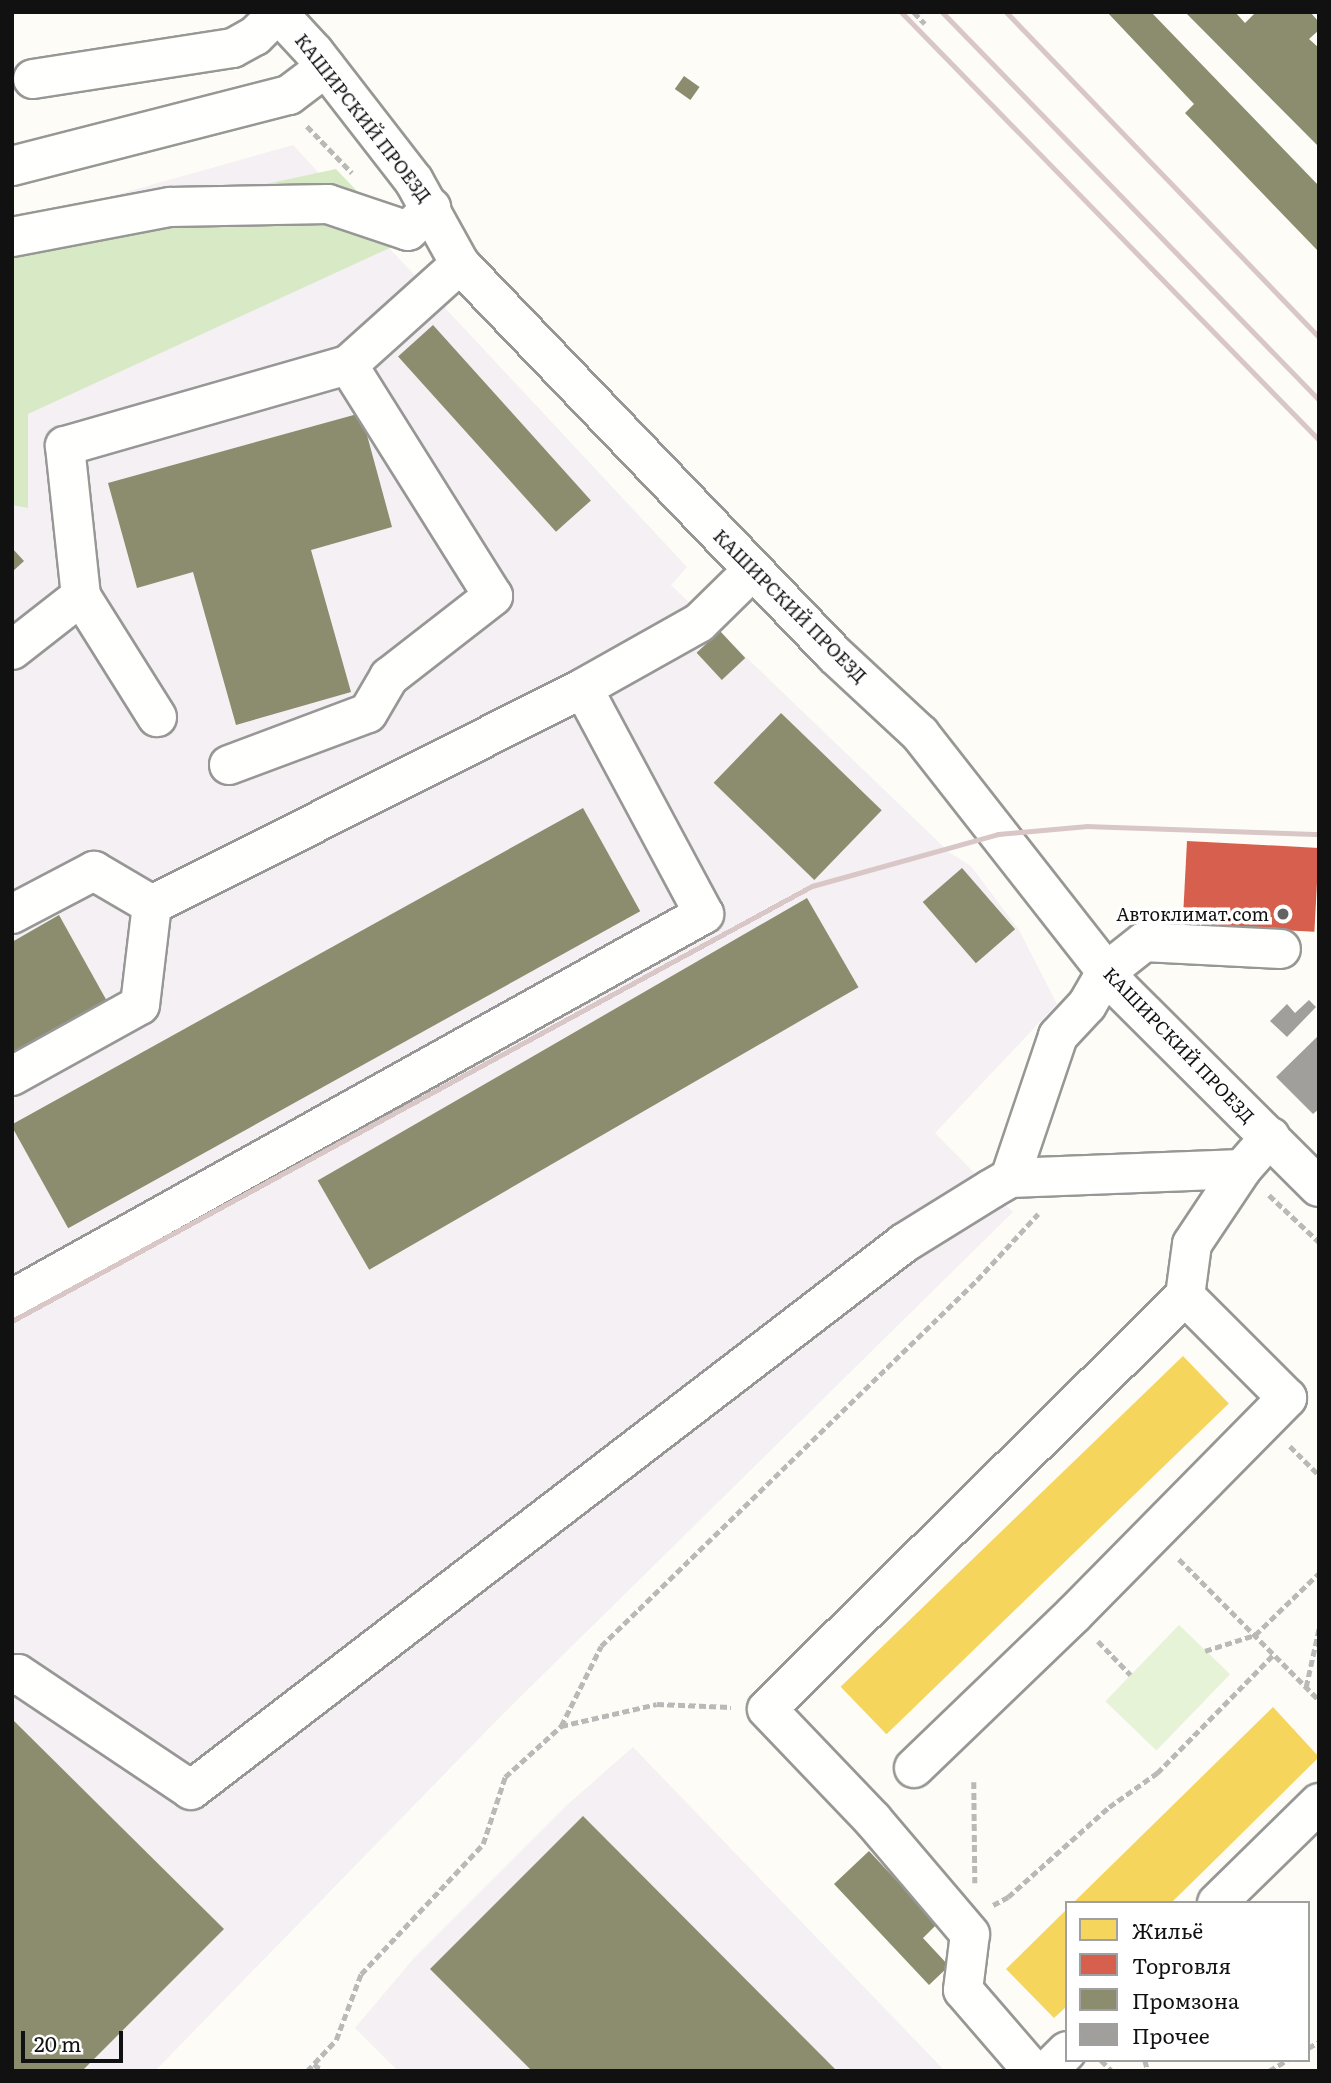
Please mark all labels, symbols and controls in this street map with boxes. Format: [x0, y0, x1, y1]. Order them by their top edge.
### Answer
street label: КАШИРСКИЙ ПРОЕЗД [291, 30, 435, 206]
street label: КАШИРСКИЙ ПРОЕЗД [709, 525, 871, 687]
place label: Автоклимат.com [1116, 903, 1269, 925]
marker: Автоклимат.com [1275, 906, 1291, 922]
street label: КАШИРСКИЙ ПРОЕЗД [1099, 963, 1259, 1127]
legend [1065, 1901, 1310, 2062]
text: Жильё [1132, 1914, 1203, 1945]
text: Торговля [1132, 1949, 1231, 1980]
text: Промзона [1132, 1984, 1239, 2015]
scale bar [24, 2016, 126, 2060]
text: Прочее [1132, 2019, 1210, 2050]
text: 20 m [34, 2027, 81, 2058]

